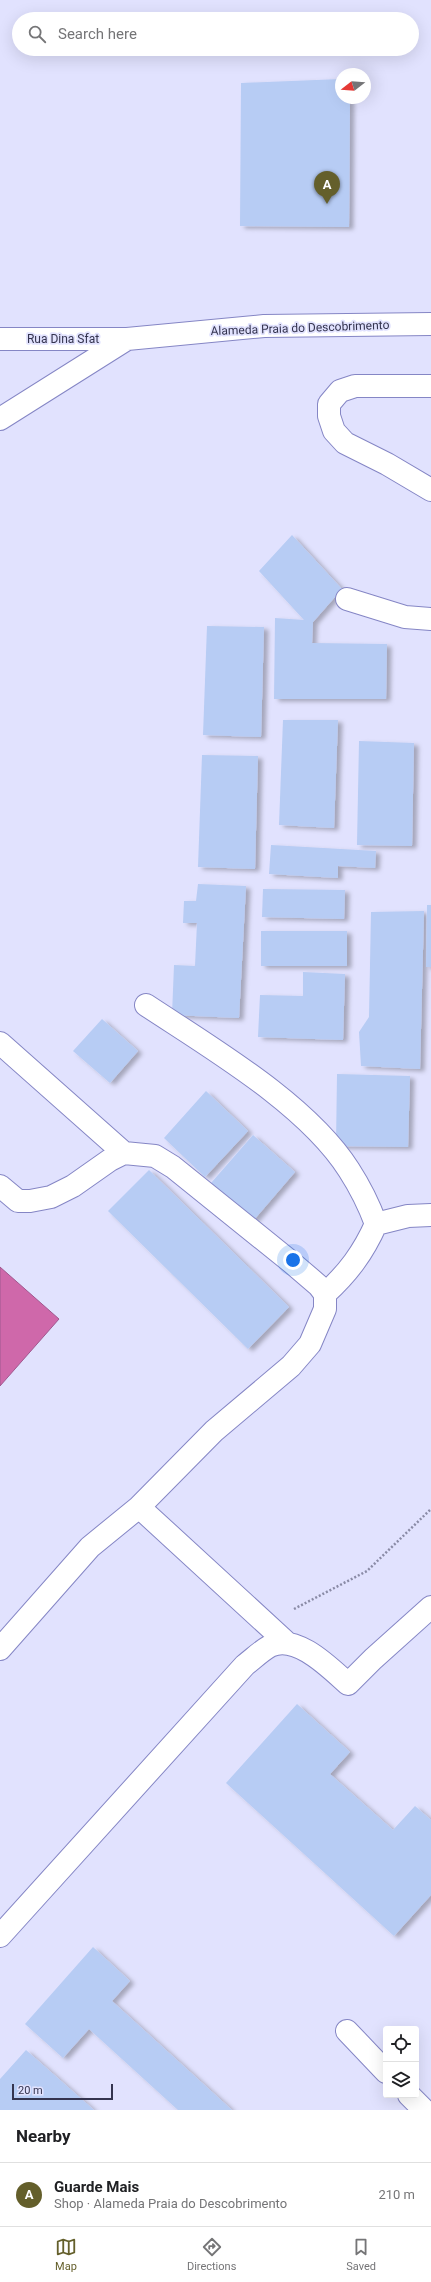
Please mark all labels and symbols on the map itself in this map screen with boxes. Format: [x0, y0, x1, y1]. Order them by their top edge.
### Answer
north arrow [335, 68, 371, 104]
pin: A [314, 171, 340, 204]
street label: Alameda Praia do Descobrimento [210, 318, 390, 338]
street label: Rua Dina Sfat [27, 332, 99, 346]
your location [283, 1250, 303, 1270]
scale bar [12, 2082, 113, 2101]

